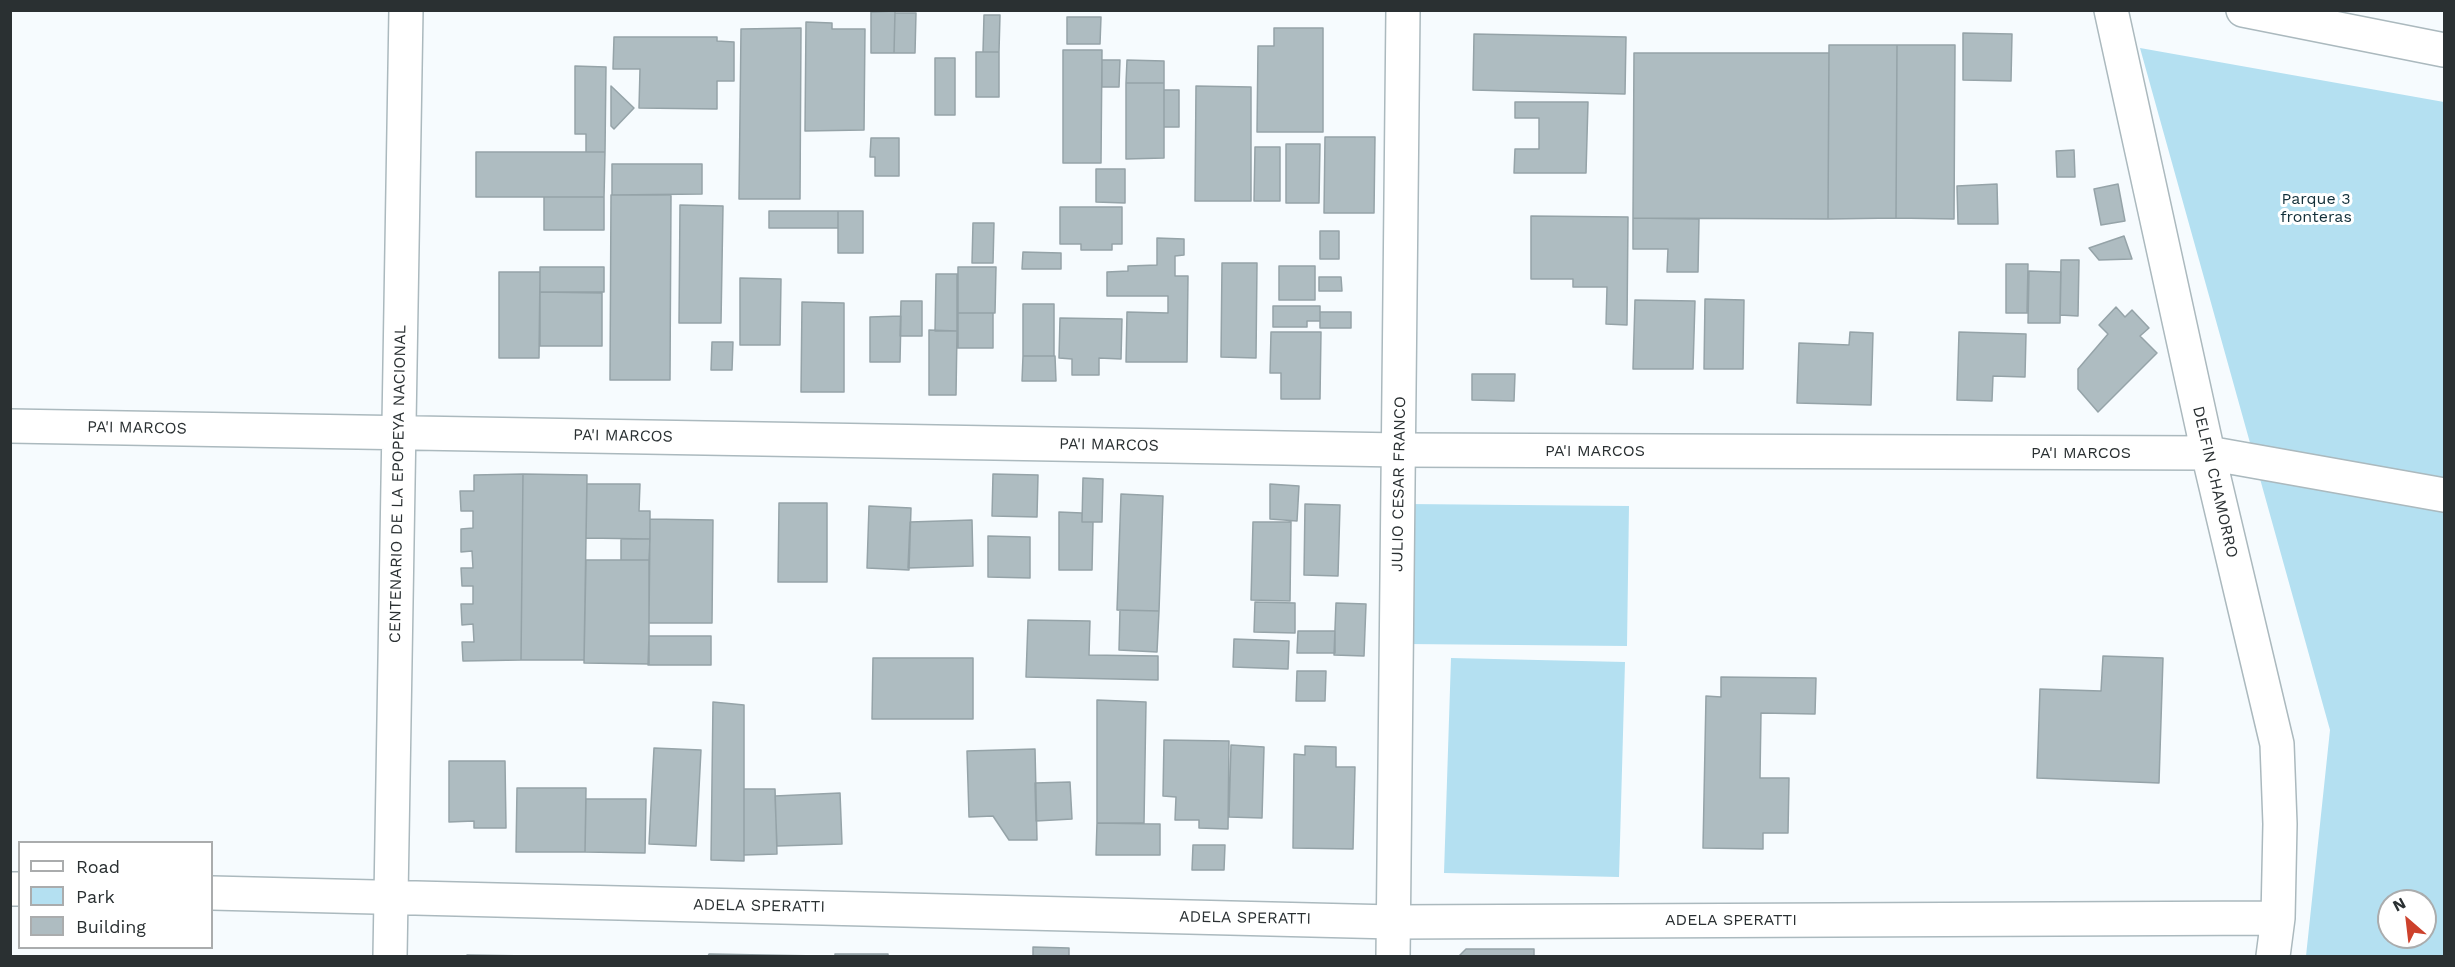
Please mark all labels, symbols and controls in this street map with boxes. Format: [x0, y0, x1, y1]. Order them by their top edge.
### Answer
park label: Parque 3 fronteras [2280, 189, 2352, 227]
street label: CENTENARIO DE LA EPOPEYA NACIONAL [386, 325, 410, 643]
street label: JULIO CESAR FRANCO [1388, 396, 1410, 572]
street label: DELFIN CHAMORRO [2188, 404, 2242, 560]
street label: PA'I MARCOS [87, 418, 187, 438]
street label: PA'I MARCOS [573, 426, 673, 446]
street label: PA'I MARCOS [1059, 435, 1159, 455]
street label: PA'I MARCOS [1545, 441, 1645, 461]
street label: PA'I MARCOS [2031, 443, 2131, 463]
legend [18, 841, 213, 949]
text: Road [76, 856, 120, 877]
text: Park [76, 886, 115, 907]
north arrow [2377, 889, 2437, 949]
text: N [2390, 893, 2409, 916]
street label: ADELA SPERATTI [693, 895, 825, 917]
street label: ADELA SPERATTI [1179, 907, 1311, 929]
street label: ADELA SPERATTI [1665, 910, 1797, 930]
text: Building [76, 916, 146, 937]

